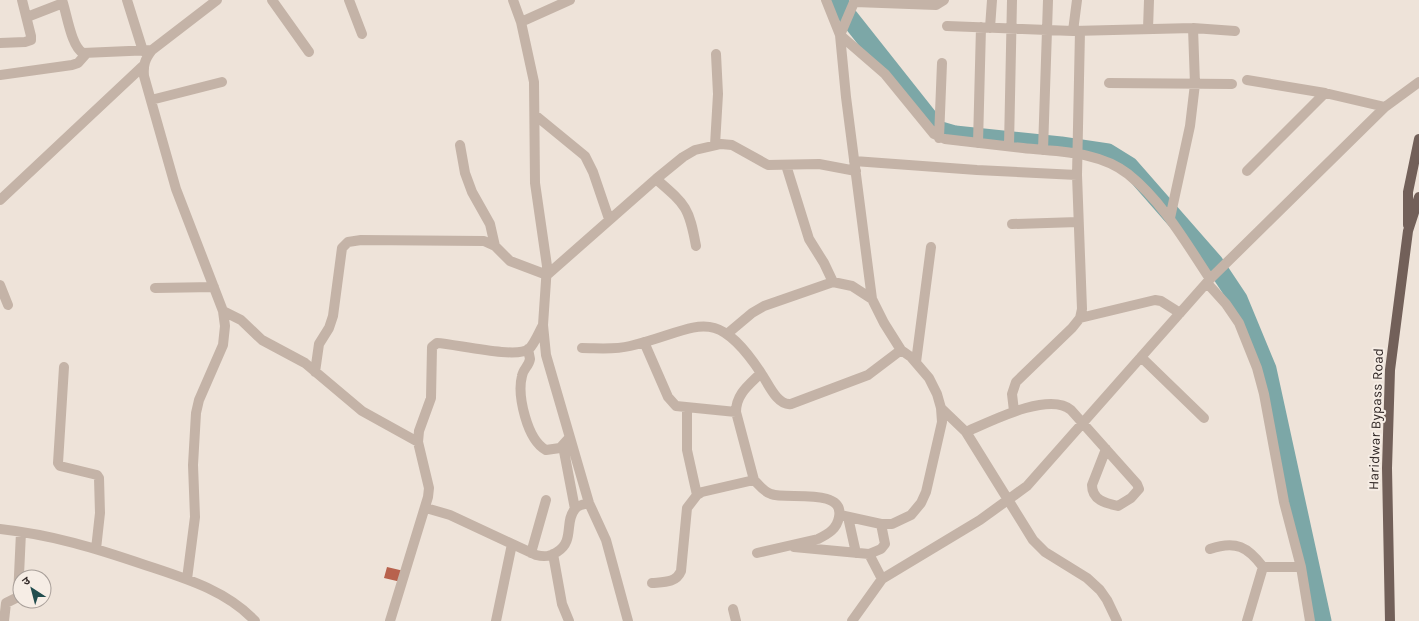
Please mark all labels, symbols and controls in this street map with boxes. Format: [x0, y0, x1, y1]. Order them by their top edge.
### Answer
street label: Haridwar Bypass Road [1365, 348, 1387, 490]
north arrow [12, 569, 52, 609]
text: उ [20, 574, 33, 588]

